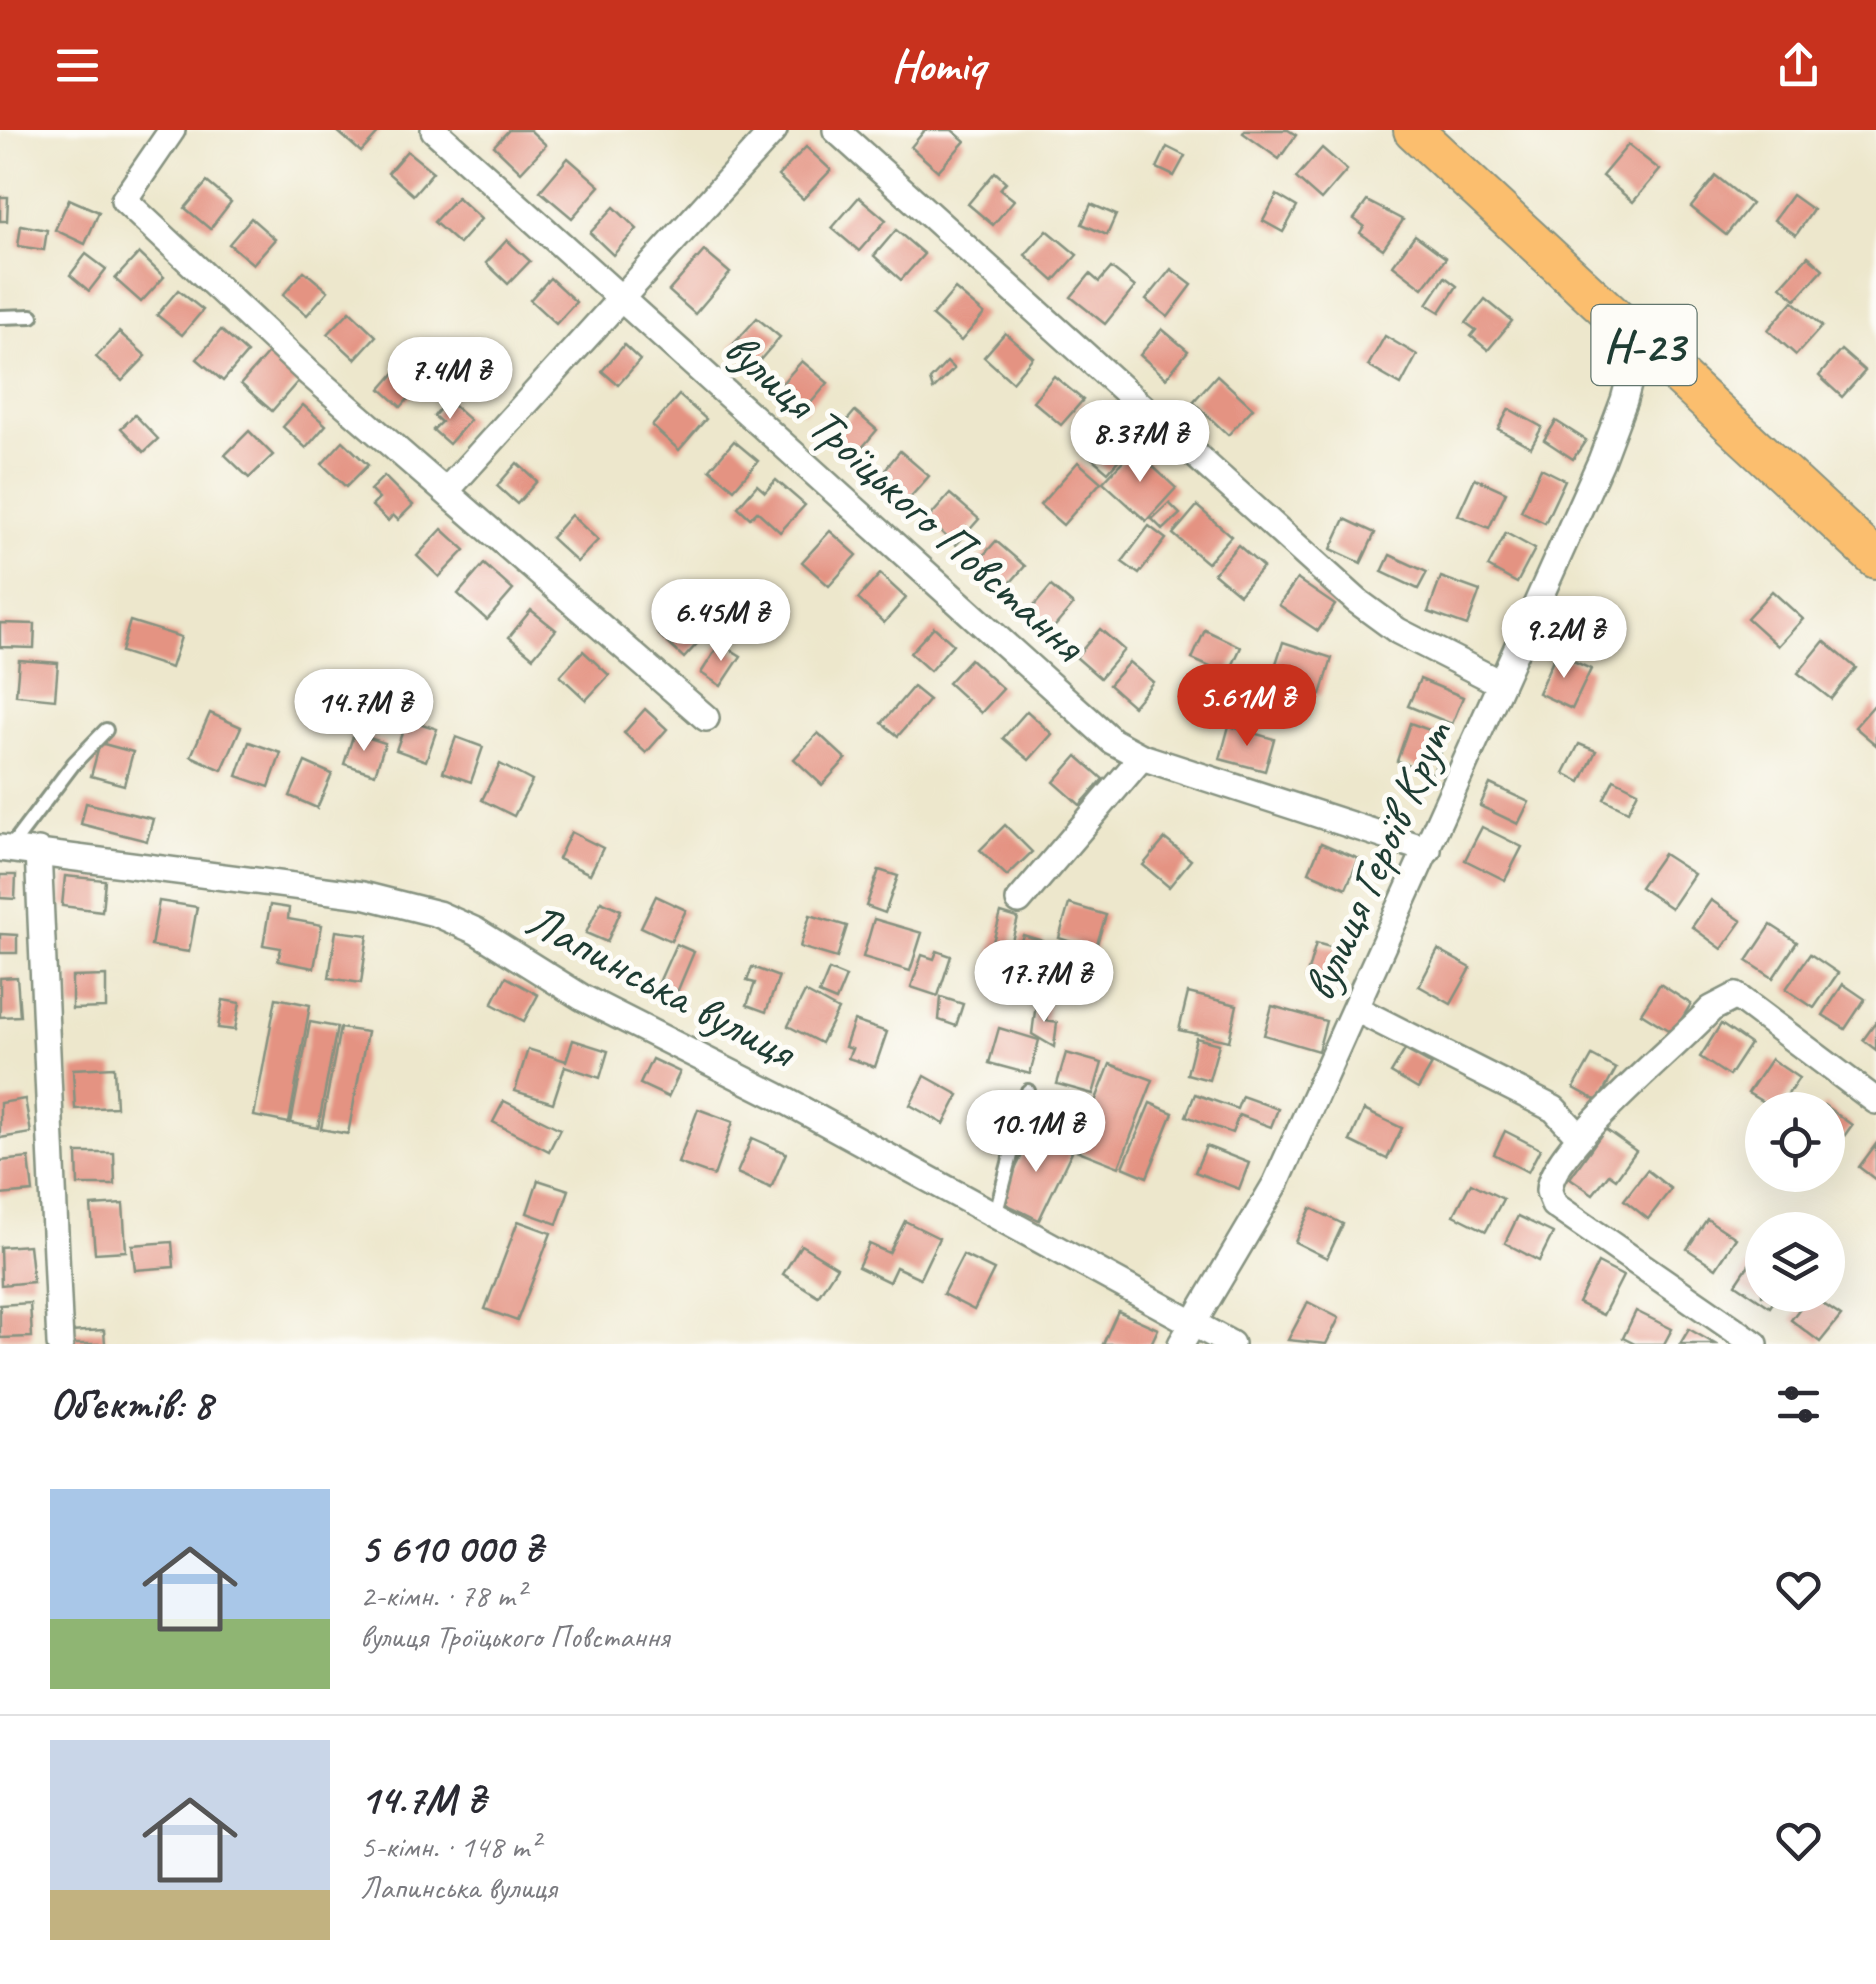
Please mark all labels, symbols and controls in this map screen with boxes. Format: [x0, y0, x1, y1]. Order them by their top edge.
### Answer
text: Homiq [891, 37, 985, 94]
icon: menu [50, 38, 105, 93]
icon: share [1771, 38, 1826, 93]
road number: Н-23 [1592, 305, 1696, 385]
street label: вулиця Троїцького Повстання [712, 318, 1099, 675]
pin: 7.4M ₴ [369, 337, 531, 422]
text: 7.4M ₴ [410, 349, 490, 390]
pin: 8.37M ₴ [1048, 400, 1232, 485]
text: 8.37M ₴ [1092, 412, 1188, 453]
pin: 6.45M ₴ [629, 579, 813, 664]
text: 6.45M ₴ [673, 591, 769, 632]
pin: 9.2M ₴ [1483, 596, 1645, 681]
text: 9.2M ₴ [1524, 608, 1604, 649]
pin: 5.61M ₴ [1155, 664, 1339, 749]
pin: 14.7M ₴ [272, 669, 456, 754]
text: 5.61M ₴ [1199, 676, 1295, 717]
text: 14.7M ₴ [316, 681, 412, 722]
street label: вулиця Героїв Крут [1289, 710, 1466, 1009]
street label: Лапинська вулиця [516, 889, 808, 1082]
pin: 17.7M ₴ [952, 940, 1136, 1025]
text: 17.7M ₴ [996, 952, 1092, 993]
pin: 10.1M ₴ [944, 1090, 1128, 1175]
map controls [1745, 1092, 1845, 1312]
button: locate [1745, 1092, 1845, 1192]
text: 10.1M ₴ [988, 1102, 1084, 1143]
button: layers [1745, 1212, 1845, 1312]
icon: filters [1771, 1377, 1826, 1432]
text: Об’єктів: 8 [50, 1378, 212, 1431]
text: 5 610 000 ₴ [360, 1522, 542, 1575]
icon: home [130, 1529, 250, 1649]
icon: heart [1771, 1562, 1826, 1617]
text: 2-кімн. · 78 m² [360, 1575, 525, 1616]
text: вулиця Троїцького Повстання [360, 1616, 669, 1657]
text: 14.7M ₴ [360, 1773, 485, 1826]
icon: home [130, 1780, 250, 1900]
icon: heart [1771, 1813, 1826, 1868]
text: 5-кімн. · 148 m² [360, 1826, 539, 1867]
text: Лапинська вулиця [360, 1867, 557, 1908]

